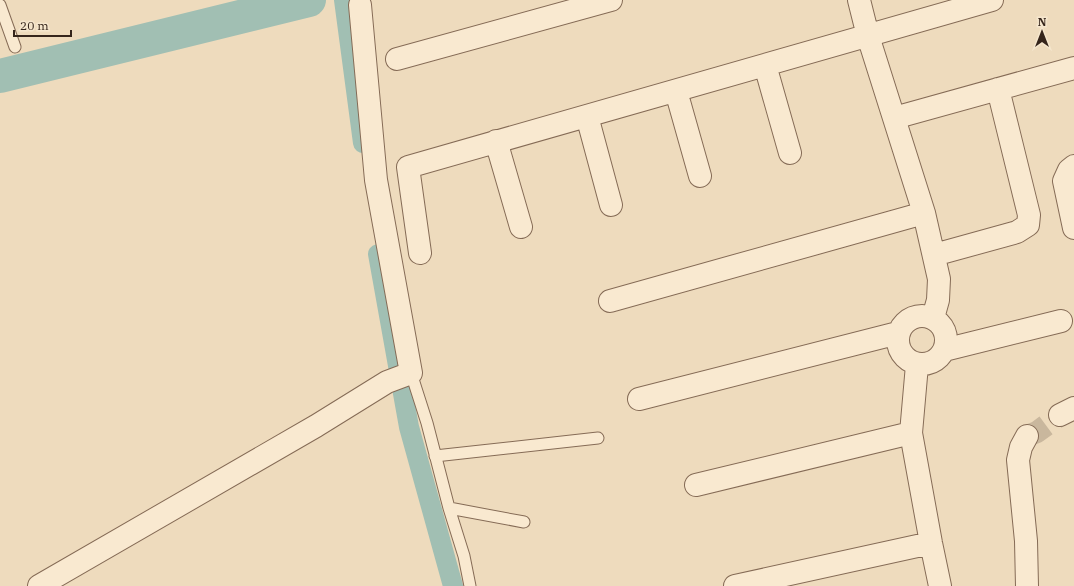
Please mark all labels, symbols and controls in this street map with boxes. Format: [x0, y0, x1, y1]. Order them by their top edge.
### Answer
scale bar [14, 12, 71, 38]
north arrow [1022, 12, 1062, 52]
text: N [1038, 15, 1047, 29]
text: 20 m [20, 18, 49, 33]

